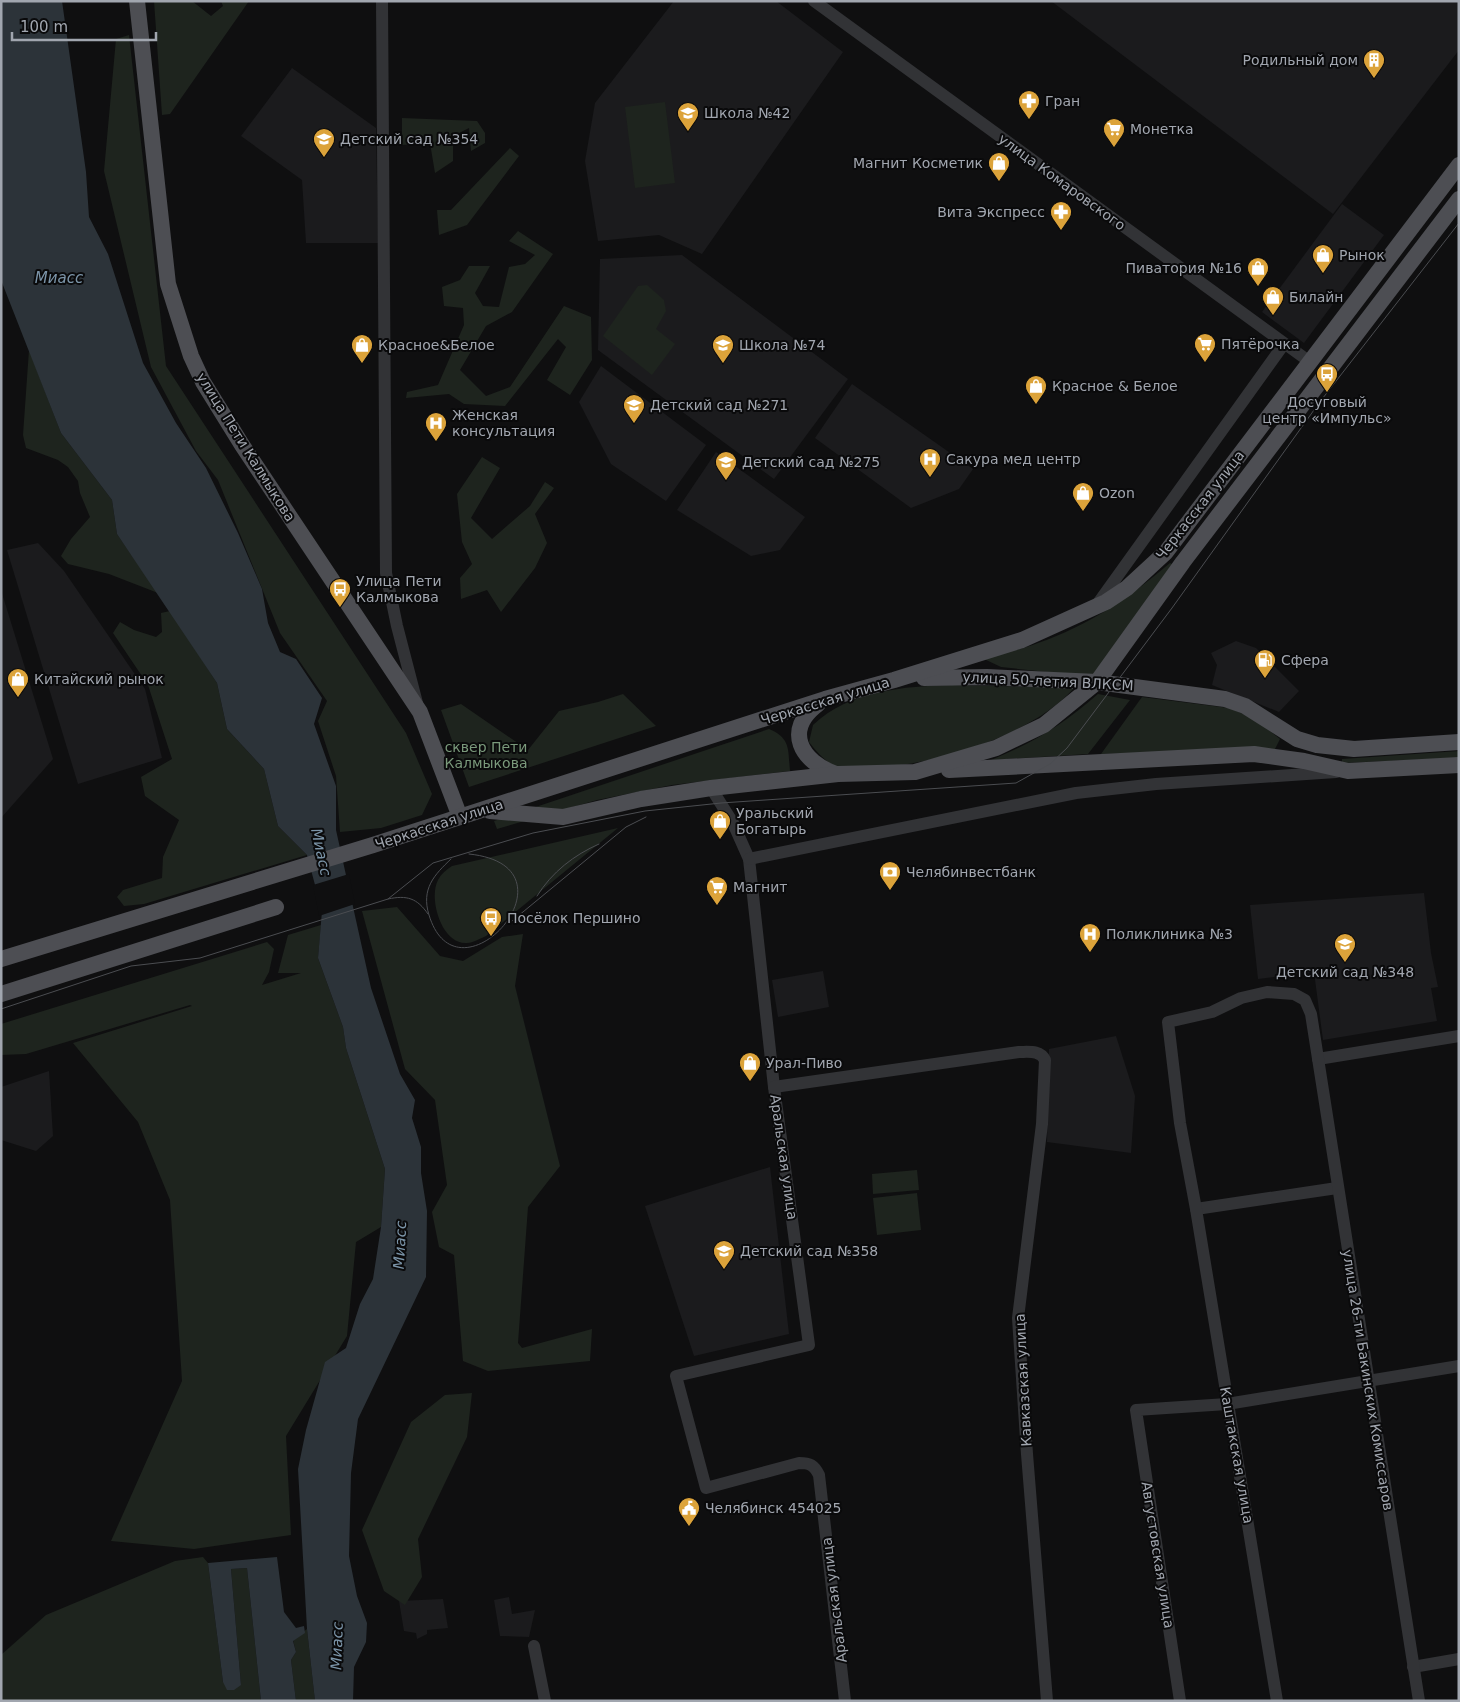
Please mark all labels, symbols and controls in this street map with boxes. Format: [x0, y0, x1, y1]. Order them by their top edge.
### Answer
scale bar [12, 10, 156, 42]
text: 100 m [20, 18, 68, 36]
building icon: Родильный дом [1362, 48, 1386, 79]
place label: Родильный дом [1242, 52, 1358, 68]
pharmacy icon: Гран [1017, 89, 1041, 120]
place label: Гран [1045, 93, 1080, 109]
school or university icon: Школа №42 [676, 101, 700, 132]
place label: Школа №42 [704, 105, 790, 121]
supermarket icon: Монетка [1102, 117, 1126, 148]
place label: Монетка [1130, 121, 1194, 137]
school or university icon: Детский сад №354 [312, 127, 336, 158]
place label: Детский сад №354 [340, 131, 478, 147]
street label: улица Комаровского [995, 131, 1129, 233]
shop icon: Магнит Косметик [987, 151, 1011, 182]
place label: Магнит Косметик [853, 155, 983, 171]
pharmacy icon: Вита Экспресс [1049, 200, 1073, 231]
place label: Вита Экспресс [937, 204, 1045, 220]
shop icon: Рынок [1311, 243, 1335, 274]
place label: Рынок [1339, 247, 1385, 263]
shop icon: Пиватория №16 [1246, 256, 1270, 287]
place label: Пиватория №16 [1126, 260, 1242, 276]
water label: Миасс [35, 269, 84, 287]
shop icon: Билайн [1261, 285, 1285, 316]
place label: Билайн [1289, 289, 1343, 305]
supermarket icon: Пятёрочка [1193, 332, 1217, 363]
shop icon: Красное&Белое [350, 333, 374, 364]
school or university icon: Школа №74 [711, 333, 735, 364]
place label: Пятёрочка [1221, 336, 1299, 352]
place label: Красное&Белое [378, 337, 495, 353]
place label: Школа №74 [739, 337, 825, 353]
bus stop icon: Досуговый центр «Импульс» [1315, 362, 1339, 393]
street label: улица Пети Калмыкова [193, 370, 299, 524]
shop icon: Красное & Белое [1024, 374, 1048, 405]
place label: Красное & Белое [1052, 378, 1178, 394]
school or university icon: Детский сад №271 [622, 393, 646, 424]
place label: Досуговый центр «Импульс» [1262, 394, 1392, 426]
place label: Детский сад №271 [650, 397, 788, 413]
place label: Женская консультация [452, 407, 555, 439]
hospital icon: Женская консультация [424, 411, 448, 442]
hospital icon: Сакура мед центр [918, 447, 942, 478]
street label: Черкасская улица [1152, 447, 1248, 563]
school or university icon: Детский сад №275 [714, 450, 738, 481]
place label: Сакура мед центр [946, 451, 1081, 467]
place label: Детский сад №275 [742, 454, 880, 470]
shop icon: Ozon [1071, 481, 1095, 512]
place label: Ozon [1099, 485, 1135, 501]
place label: Улица Пети Калмыкова [356, 573, 442, 605]
bus stop icon: Улица Пети Калмыкова [328, 577, 352, 608]
fuel station icon: Сфера [1253, 648, 1277, 679]
place label: Сфера [1281, 652, 1329, 668]
shop icon: Китайский рынок [6, 667, 30, 698]
street label: улица 50-летия ВЛКСМ [962, 669, 1134, 693]
place label: Китайский рынок [34, 671, 164, 687]
street label: Черкасская улица [759, 674, 891, 728]
park label: сквер Пети Калмыкова [445, 739, 527, 771]
street label: Черкасская улица [373, 796, 505, 852]
place label: Уральский Богатырь [736, 805, 814, 837]
shop icon: Уральский Богатырь [708, 809, 732, 840]
water label: Миасс [307, 826, 335, 878]
bank icon: Челябинвестбанк [878, 860, 902, 891]
place label: Челябинвестбанк [906, 864, 1036, 880]
supermarket icon: Магнит [705, 875, 729, 906]
place label: Магнит [733, 879, 787, 895]
bus stop icon: Посёлок Першино [479, 906, 503, 937]
place label: Посёлок Першино [507, 910, 640, 926]
hospital icon: Поликлиника №3 [1078, 922, 1102, 953]
place label: Поликлиника №3 [1106, 926, 1233, 942]
school or university icon: Детский сад №348 [1333, 932, 1357, 963]
place label: Детский сад №348 [1276, 964, 1414, 980]
shop icon: Урал-Пиво [738, 1051, 762, 1082]
place label: Урал-Пиво [766, 1055, 842, 1071]
street label: Аральская улица [767, 1093, 801, 1221]
water label: Миасс [390, 1220, 410, 1270]
school or university icon: Детский сад №358 [712, 1239, 736, 1270]
place label: Детский сад №358 [740, 1243, 878, 1259]
street label: улица 26-ти Бакинских Комиссаров [1339, 1248, 1397, 1512]
street label: Кавказская улица [1012, 1313, 1034, 1447]
street label: Каштакская улица [1217, 1385, 1257, 1525]
street label: Августовская улица [1139, 1481, 1177, 1629]
public building icon: Челябинск 454025 [677, 1496, 701, 1527]
place label: Челябинск 454025 [705, 1500, 842, 1516]
street label: Аральская улица [818, 1536, 850, 1664]
water label: Миасс [327, 1621, 347, 1670]

